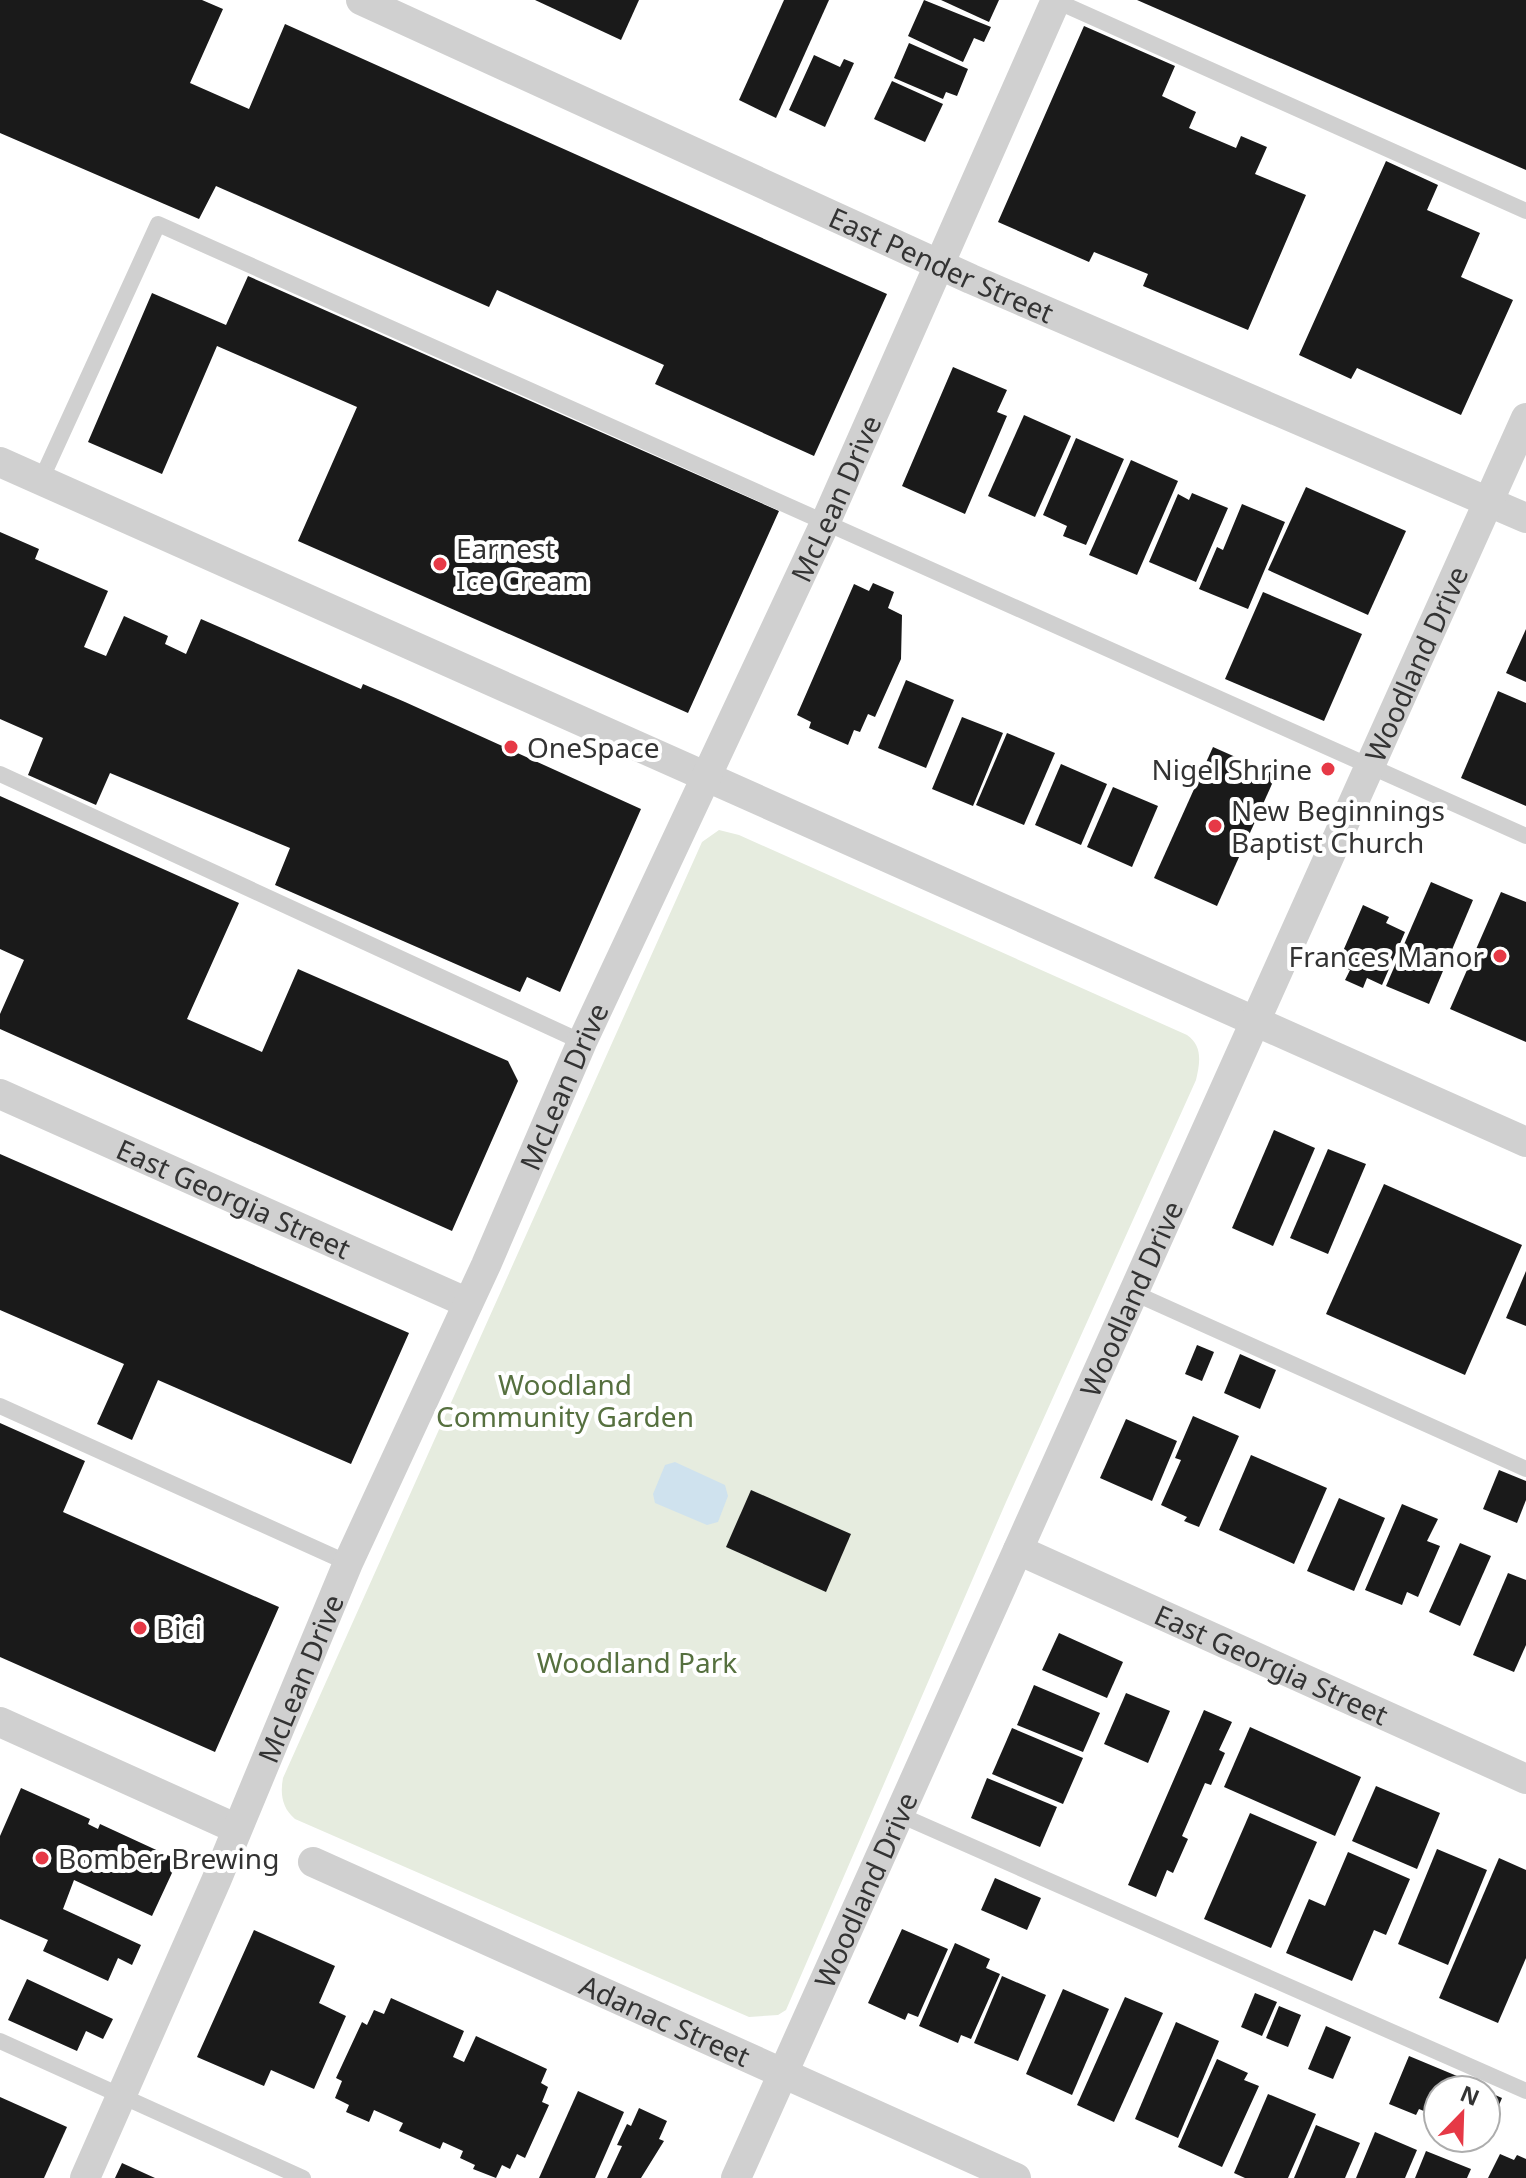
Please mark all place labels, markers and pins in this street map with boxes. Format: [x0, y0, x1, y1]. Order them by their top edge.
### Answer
place label: Earnest Ice Cream [456, 529, 588, 599]
marker: Earnest Ice Cream [431, 555, 449, 573]
place label: OneSpace [527, 728, 660, 766]
marker: OneSpace [502, 738, 520, 756]
place label: Nigel Shrine [1151, 750, 1312, 788]
marker: Nigel Shrine [1319, 760, 1337, 778]
place label: New Beginnings Baptist Church [1231, 791, 1445, 861]
marker: New Beginnings Baptist Church [1206, 817, 1224, 835]
place label: Frances Manor [1289, 937, 1484, 975]
marker: Frances Manor [1491, 947, 1509, 965]
place label: Bici [156, 1609, 202, 1647]
marker: Bici [131, 1619, 149, 1637]
place label: Bomber Brewing [58, 1839, 279, 1877]
marker: Bomber Brewing [33, 1849, 51, 1867]

